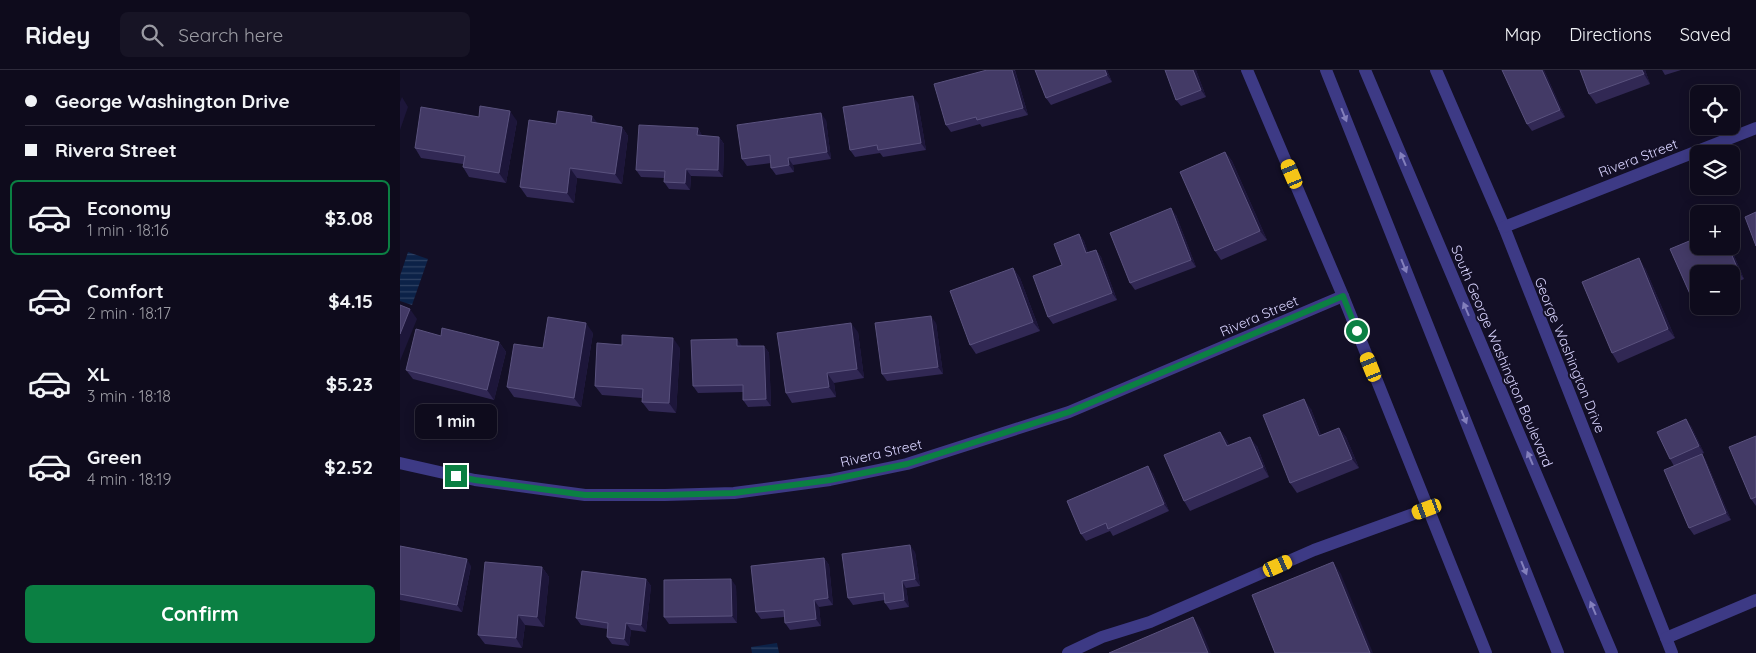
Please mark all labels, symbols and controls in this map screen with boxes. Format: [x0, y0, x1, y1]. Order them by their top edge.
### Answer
search box [120, 12, 470, 57]
text: Ridey [25, 20, 90, 50]
icon: search [138, 21, 166, 49]
text: Search here [178, 23, 283, 47]
text: Map [1504, 23, 1541, 46]
text: Directions [1569, 23, 1652, 46]
text: Saved [1680, 23, 1731, 46]
map controls [1690, 85, 1740, 315]
button: locate [1690, 85, 1740, 135]
text: George Washington Drive [55, 89, 290, 113]
one-way arrow [1340, 108, 1348, 123]
street label: Rivera Street [1596, 135, 1680, 181]
text: Rivera Street [55, 138, 177, 162]
button: layers [1690, 145, 1740, 195]
one-way arrow [1399, 151, 1407, 166]
car [1279, 157, 1304, 191]
icon: car [27, 195, 72, 240]
text: Economy [87, 196, 171, 220]
button: + [1690, 205, 1740, 255]
text: $3.08 [325, 206, 373, 230]
text: 1 min · 18:16 [87, 220, 169, 240]
street label: South George Washington Boulevard [1447, 242, 1557, 470]
one-way arrow [1400, 259, 1408, 274]
button: − [1690, 265, 1740, 315]
street label: George Washington Drive [1530, 274, 1610, 436]
icon: car [27, 278, 72, 323]
text: Comfort [87, 279, 164, 303]
text: $4.15 [328, 289, 373, 313]
street label: Rivera Street [1217, 291, 1301, 341]
one-way arrow [1462, 302, 1470, 316]
text: 2 min · 18:17 [87, 303, 171, 323]
route start [1346, 320, 1368, 342]
car [1358, 350, 1383, 384]
icon: car [27, 361, 72, 406]
text: XL [87, 362, 110, 386]
text: $5.23 [326, 372, 373, 396]
text: 3 min · 18:18 [87, 386, 171, 406]
callout: 1 min [415, 404, 497, 438]
one-way arrow [1461, 410, 1468, 425]
text: 1 min [437, 411, 475, 431]
street label: Rivera Street [838, 435, 924, 471]
icon: car [27, 444, 72, 489]
text: Green [87, 445, 142, 469]
one-way arrow [1525, 451, 1533, 466]
text: $2.52 [324, 455, 373, 479]
route end [445, 465, 467, 487]
text: 4 min · 18:19 [87, 469, 171, 489]
car [1410, 497, 1443, 521]
car [1261, 553, 1294, 579]
one-way arrow [1521, 561, 1528, 576]
button: Confirm [25, 585, 375, 643]
one-way arrow [1589, 600, 1597, 615]

